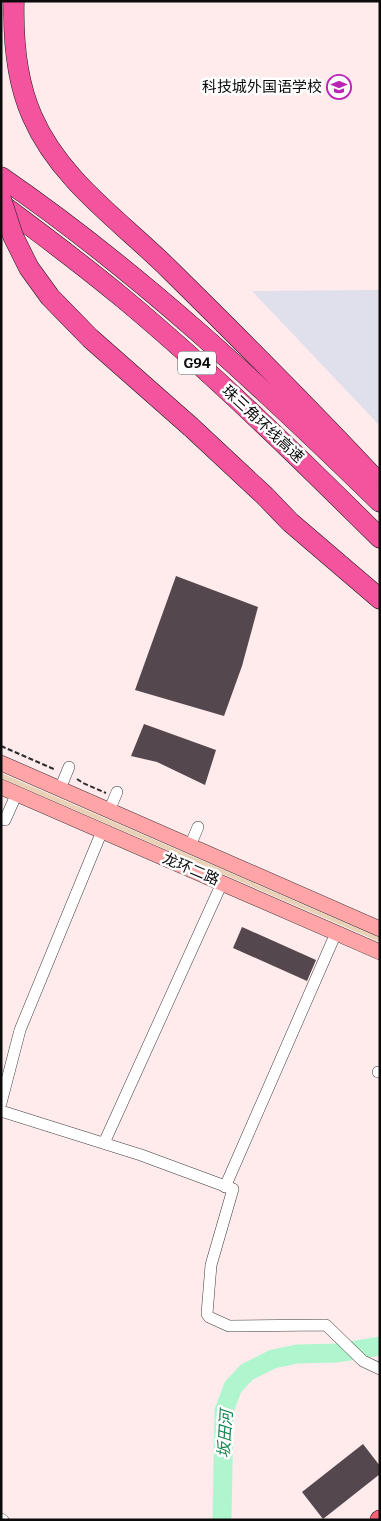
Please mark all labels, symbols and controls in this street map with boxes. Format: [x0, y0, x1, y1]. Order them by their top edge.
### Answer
school or university icon: 科技城外国语学校 [326, 74, 352, 100]
place label: 科技城外国语学校 [202, 78, 322, 96]
road number: G94 [178, 352, 216, 374]
street label: 珠三角环线高速 [218, 382, 308, 466]
street label: 龙环二路 [160, 849, 222, 889]
water label: 坂田河 [214, 1406, 236, 1459]

